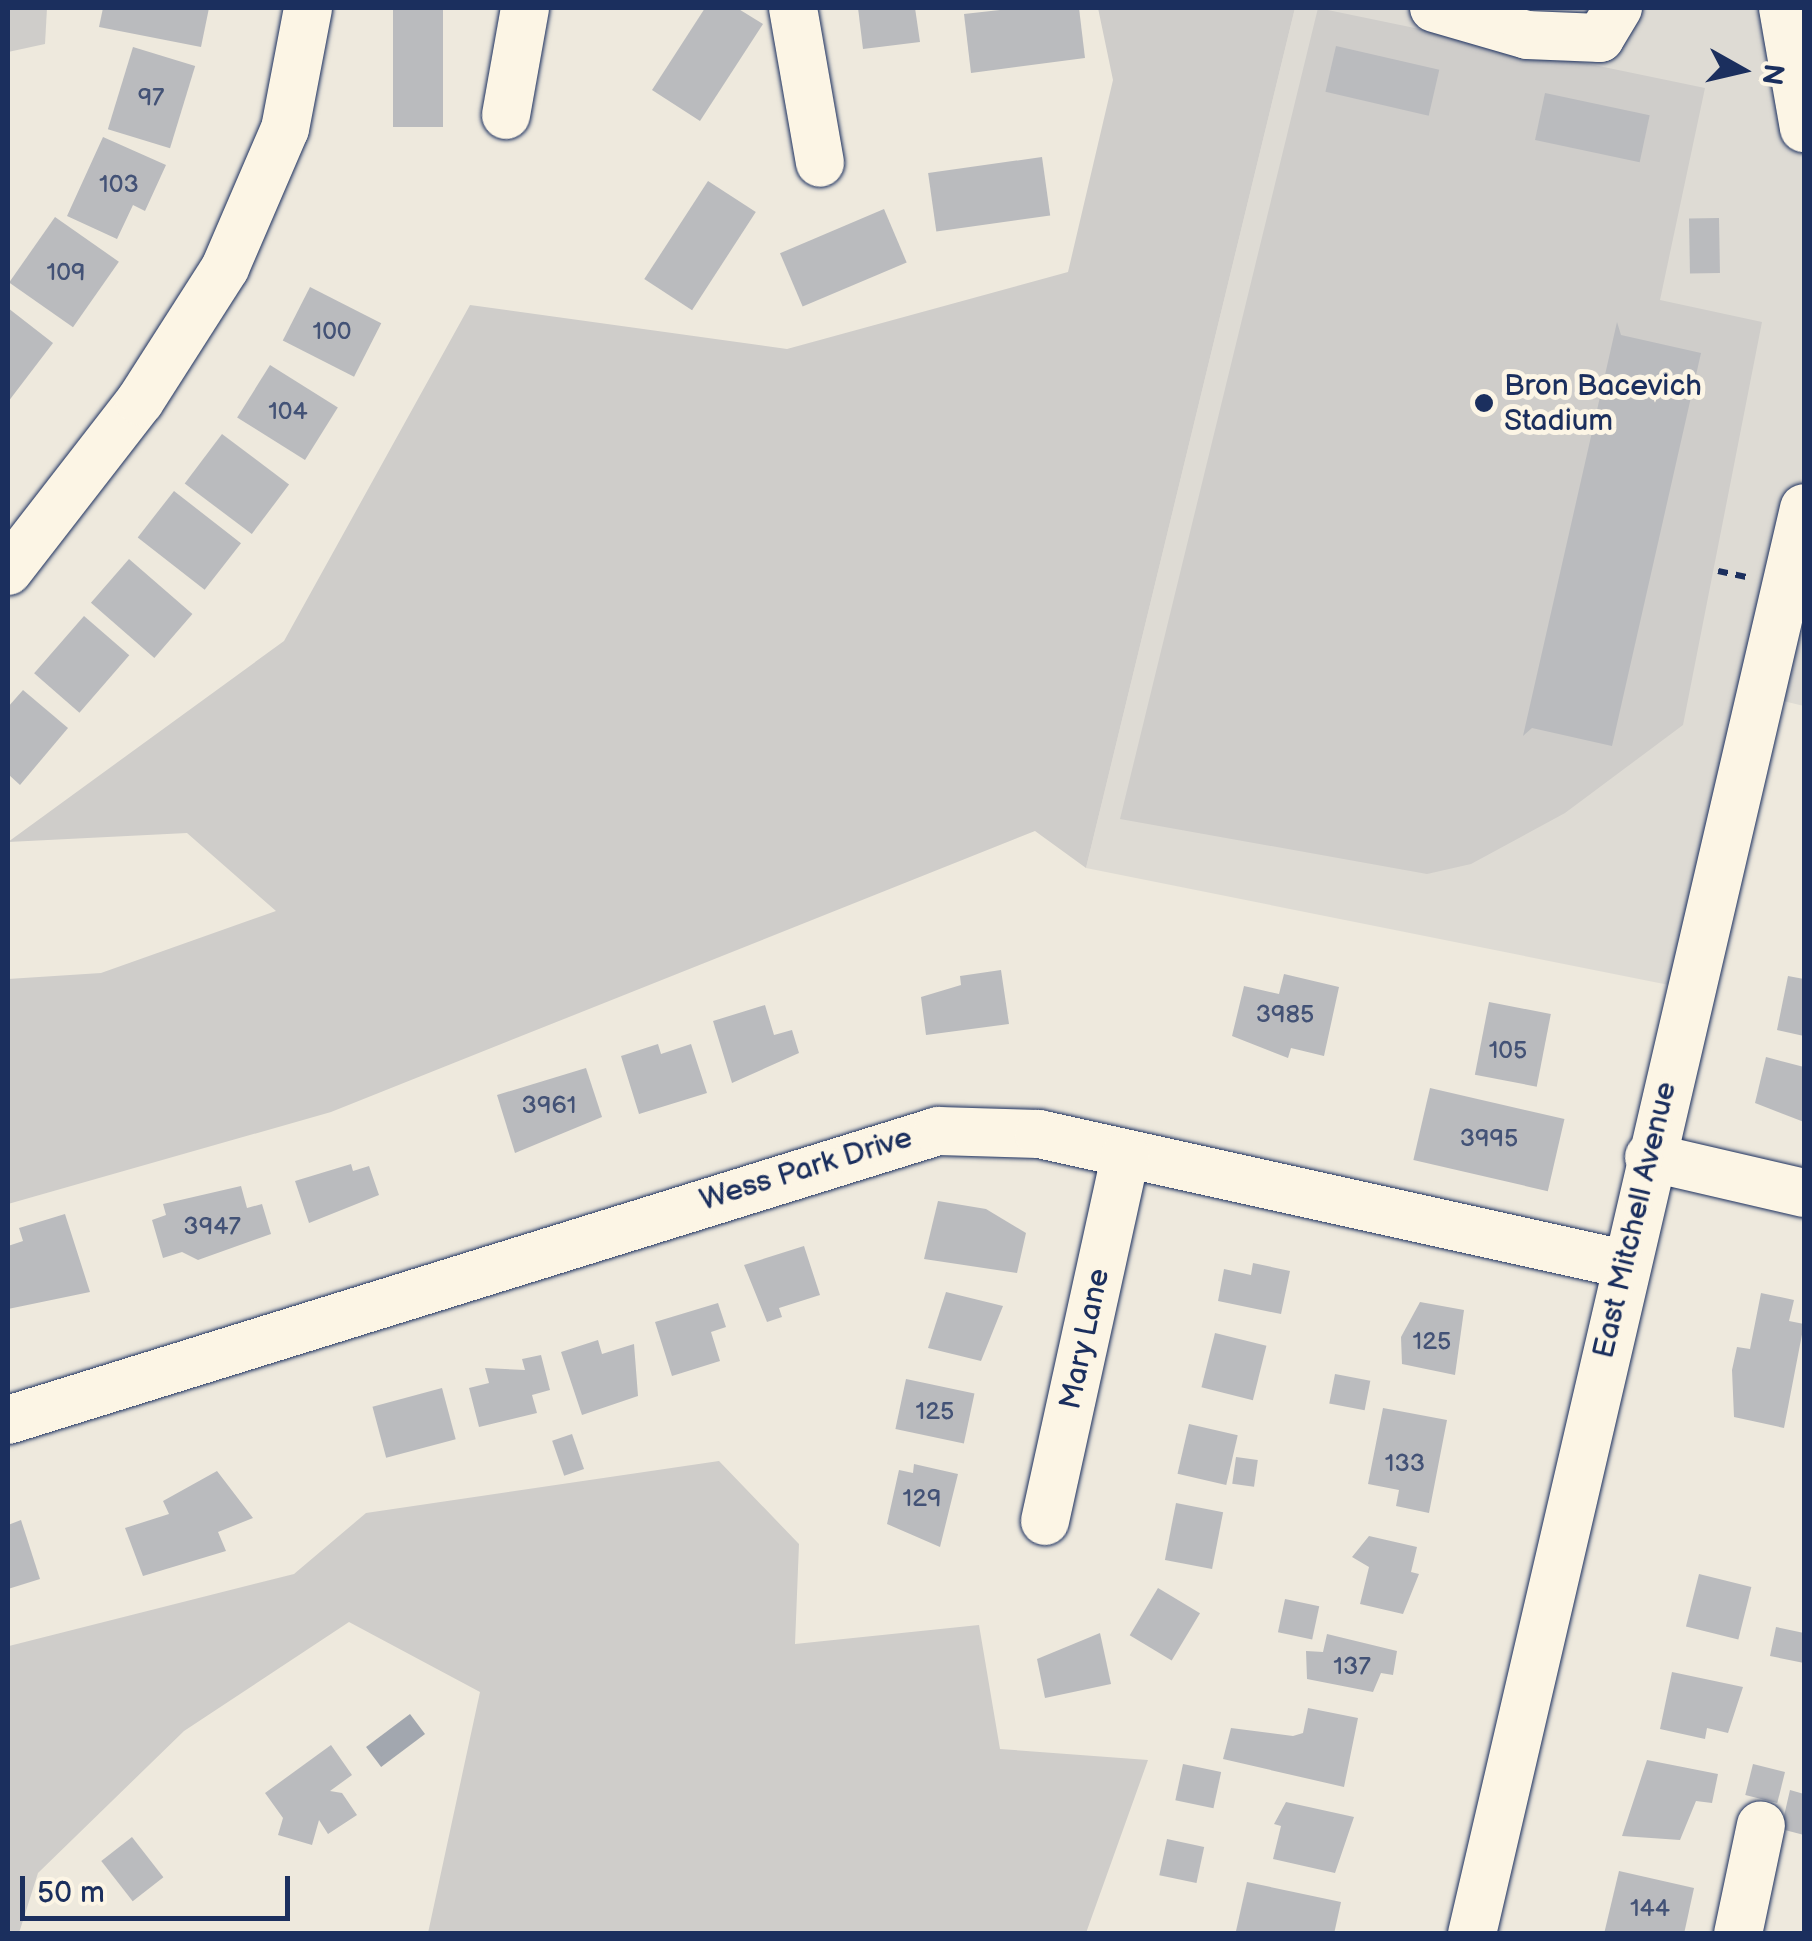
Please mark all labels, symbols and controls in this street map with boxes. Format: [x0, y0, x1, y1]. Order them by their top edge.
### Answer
north arrow [1692, 20, 1792, 120]
text: N [1754, 62, 1790, 87]
house number: 97 [138, 83, 164, 113]
house number: 103 [99, 170, 139, 200]
house number: 109 [47, 258, 85, 288]
house number: 100 [312, 317, 352, 347]
place label: Bron Bacevich Stadium [1504, 368, 1702, 438]
marker: Bron Bacevich Stadium [1473, 392, 1495, 414]
house number: 104 [268, 397, 308, 427]
house number: 3985 [1256, 1000, 1314, 1030]
house number: 105 [1489, 1036, 1527, 1066]
street label: East Mitchell Avenue [1586, 1078, 1684, 1362]
house number: 3961 [522, 1091, 576, 1121]
street label: Wess Park Drive [696, 1120, 916, 1218]
house number: 3995 [1460, 1124, 1518, 1154]
house number: 3947 [183, 1212, 241, 1242]
street label: Mary Lane [1052, 1264, 1118, 1414]
house number: 125 [1413, 1327, 1451, 1357]
house number: 125 [916, 1397, 954, 1427]
house number: 133 [1385, 1449, 1425, 1479]
house number: 129 [903, 1484, 941, 1514]
house number: 137 [1333, 1652, 1371, 1682]
scale bar [25, 1856, 295, 1918]
text: 50 m [37, 1875, 105, 1911]
house number: 144 [1630, 1894, 1670, 1924]

